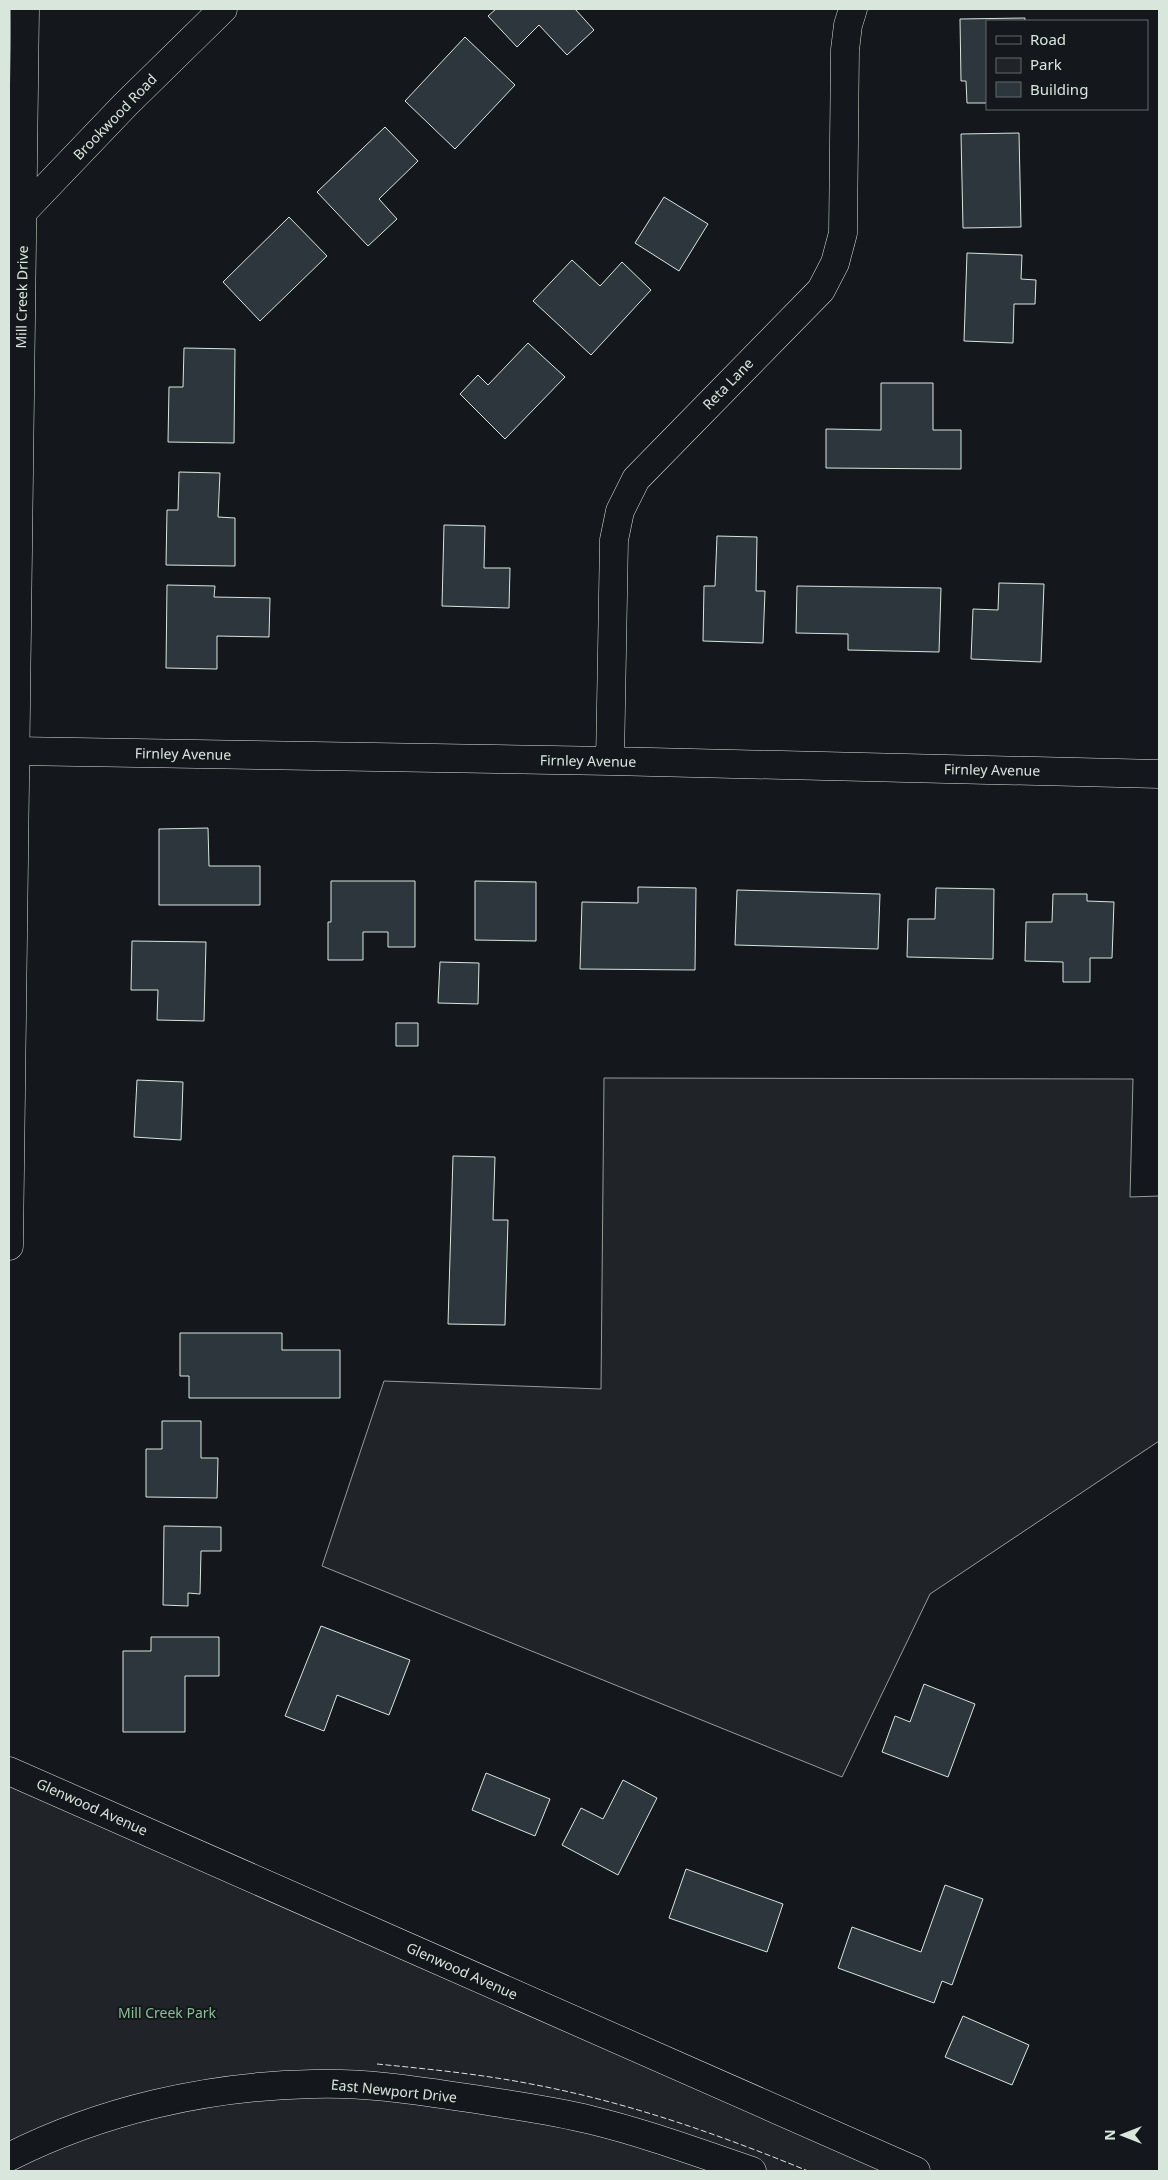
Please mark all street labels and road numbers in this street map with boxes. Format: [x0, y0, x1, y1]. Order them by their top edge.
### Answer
street label: Brookwood Road [69, 69, 161, 164]
street label: Mill Creek Drive [11, 245, 32, 349]
street label: Reta Lane [698, 354, 757, 414]
street label: Firnley Avenue [135, 743, 232, 764]
street label: Firnley Avenue [540, 750, 637, 771]
street label: Firnley Avenue [944, 759, 1041, 780]
street label: Glenwood Avenue [34, 1774, 151, 1840]
street label: Glenwood Avenue [404, 1938, 521, 2004]
street label: East Newport Drive [330, 2074, 458, 2107]

